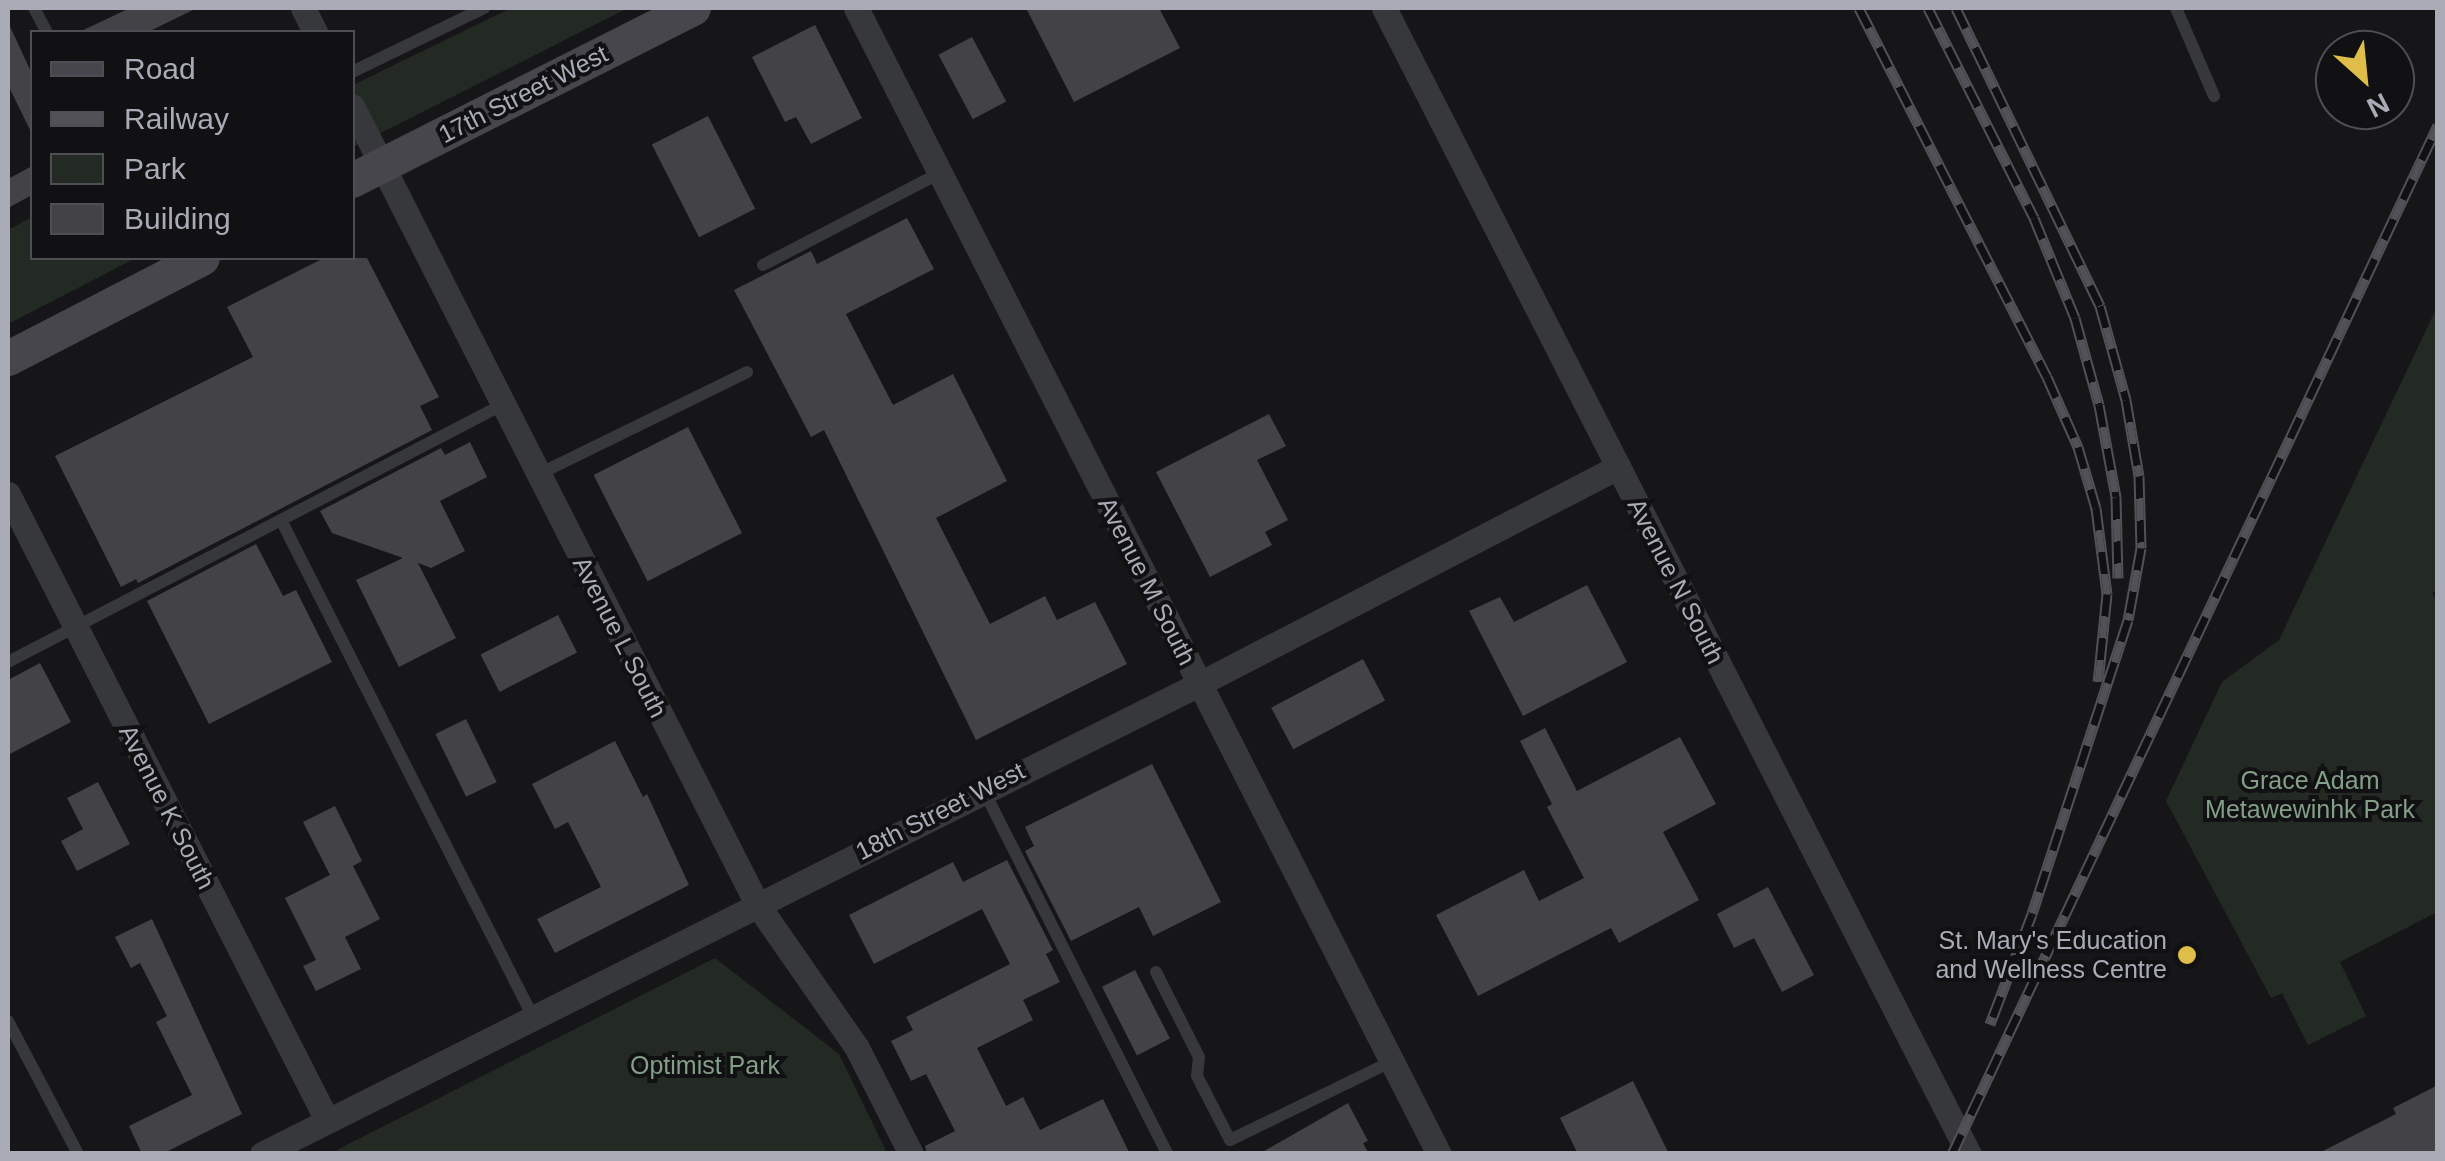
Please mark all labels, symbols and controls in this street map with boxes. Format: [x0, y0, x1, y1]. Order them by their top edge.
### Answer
legend [30, 30, 355, 260]
north arrow [2315, 30, 2415, 130]
street label: 17th Street West [433, 38, 613, 150]
text: Road [124, 52, 196, 85]
text: N [2362, 87, 2394, 124]
text: Railway [124, 102, 229, 135]
text: Park [124, 152, 186, 185]
text: Building [124, 202, 231, 235]
street label: Avenue M South [1092, 492, 1202, 670]
street label: Avenue N South [1621, 493, 1731, 669]
street label: Avenue L South [566, 551, 674, 723]
street label: Avenue K South [113, 720, 221, 894]
street label: 18th Street West [850, 755, 1030, 867]
park label: Grace Adam Metawewinhk Park [2205, 766, 2415, 825]
place label: St. Mary's Education and Wellness Centre [1935, 926, 2167, 985]
marker: St. Mary's Education and Wellness Centre [2176, 944, 2198, 966]
park label: Optimist Park [630, 1050, 780, 1080]

